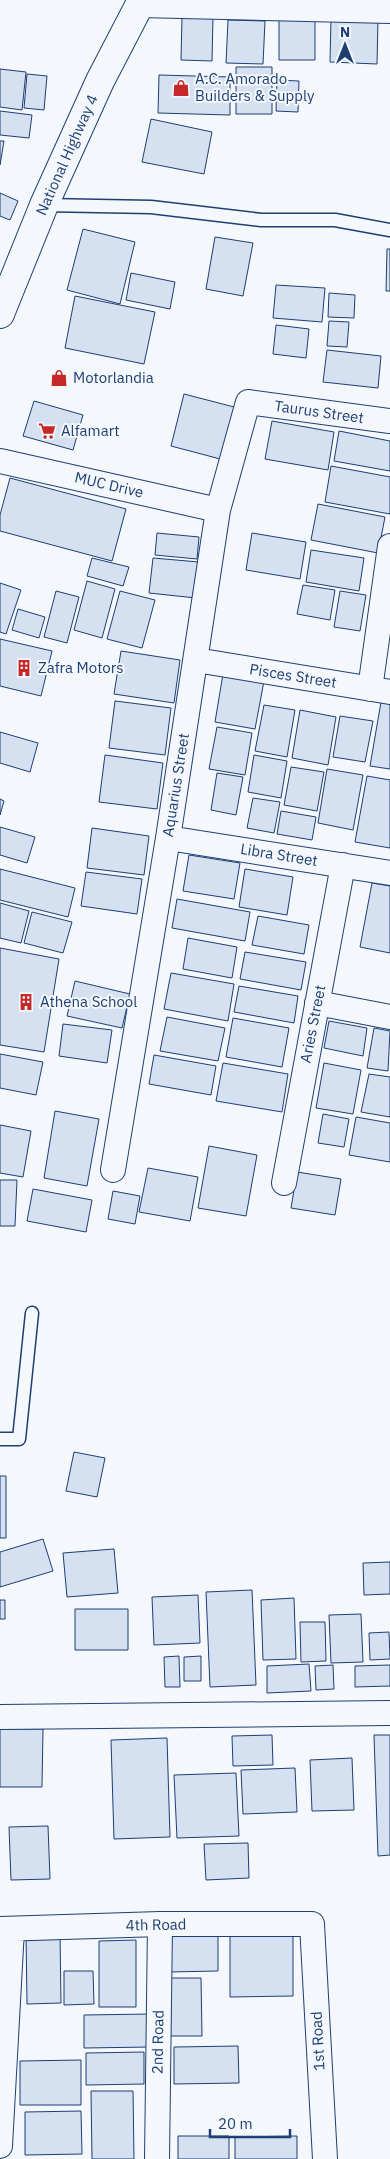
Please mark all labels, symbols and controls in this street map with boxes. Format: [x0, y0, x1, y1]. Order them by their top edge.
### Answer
north arrow [320, 20, 370, 70]
text: N [340, 23, 350, 41]
place label: A.C. Amorado Builders & Supply [195, 69, 315, 105]
shop icon: A.C. Amorado Builders & Supply [171, 78, 191, 98]
street label: National Highway 4 [31, 91, 102, 218]
shop icon: Motorlandia [49, 368, 69, 388]
place label: Motorlandia [73, 368, 154, 387]
street label: Taurus Street [273, 396, 365, 427]
supermarket icon: Alfamart [37, 421, 57, 441]
place label: Alfamart [61, 421, 120, 440]
street label: MUC Drive [73, 467, 145, 502]
building icon: Zafra Motors [14, 658, 34, 678]
place label: Zafra Motors [38, 658, 124, 677]
street label: Pisces Street [248, 659, 338, 692]
street label: Aquarius Street [158, 732, 193, 838]
street label: Libra Street [239, 839, 319, 870]
street label: Aries Street [296, 983, 329, 1065]
building icon: Athena School [16, 992, 36, 1012]
place label: Athena School [40, 992, 137, 1011]
street label: 4th Road [125, 1914, 187, 1935]
street label: 2nd Road [147, 2010, 168, 2074]
street label: 1st Road [306, 2011, 329, 2071]
scale bar [210, 2106, 290, 2138]
text: 20 m [218, 2114, 253, 2133]

